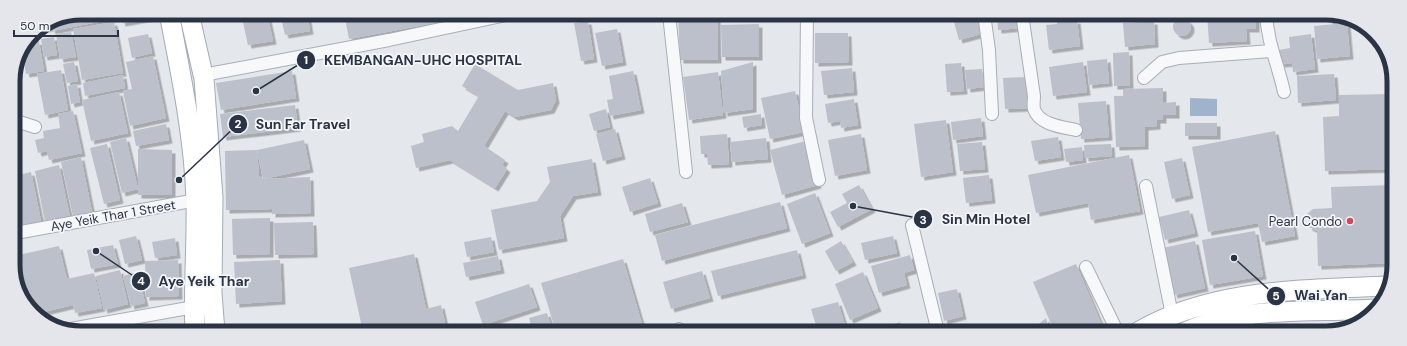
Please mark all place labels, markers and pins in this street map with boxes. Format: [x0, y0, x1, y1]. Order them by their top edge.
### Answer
callout: KEMBANGAN-UHC HOSPITAL [296, 47, 530, 73]
callout: Sun Far Travel [228, 111, 358, 137]
callout: Sin Min Hotel [913, 206, 1038, 232]
place label: Pearl Condo [1269, 213, 1342, 230]
marker: Pearl Condo [1345, 216, 1355, 226]
callout: Aye Yeik Thar [131, 268, 257, 294]
callout: Wai Yan [1266, 283, 1356, 309]

